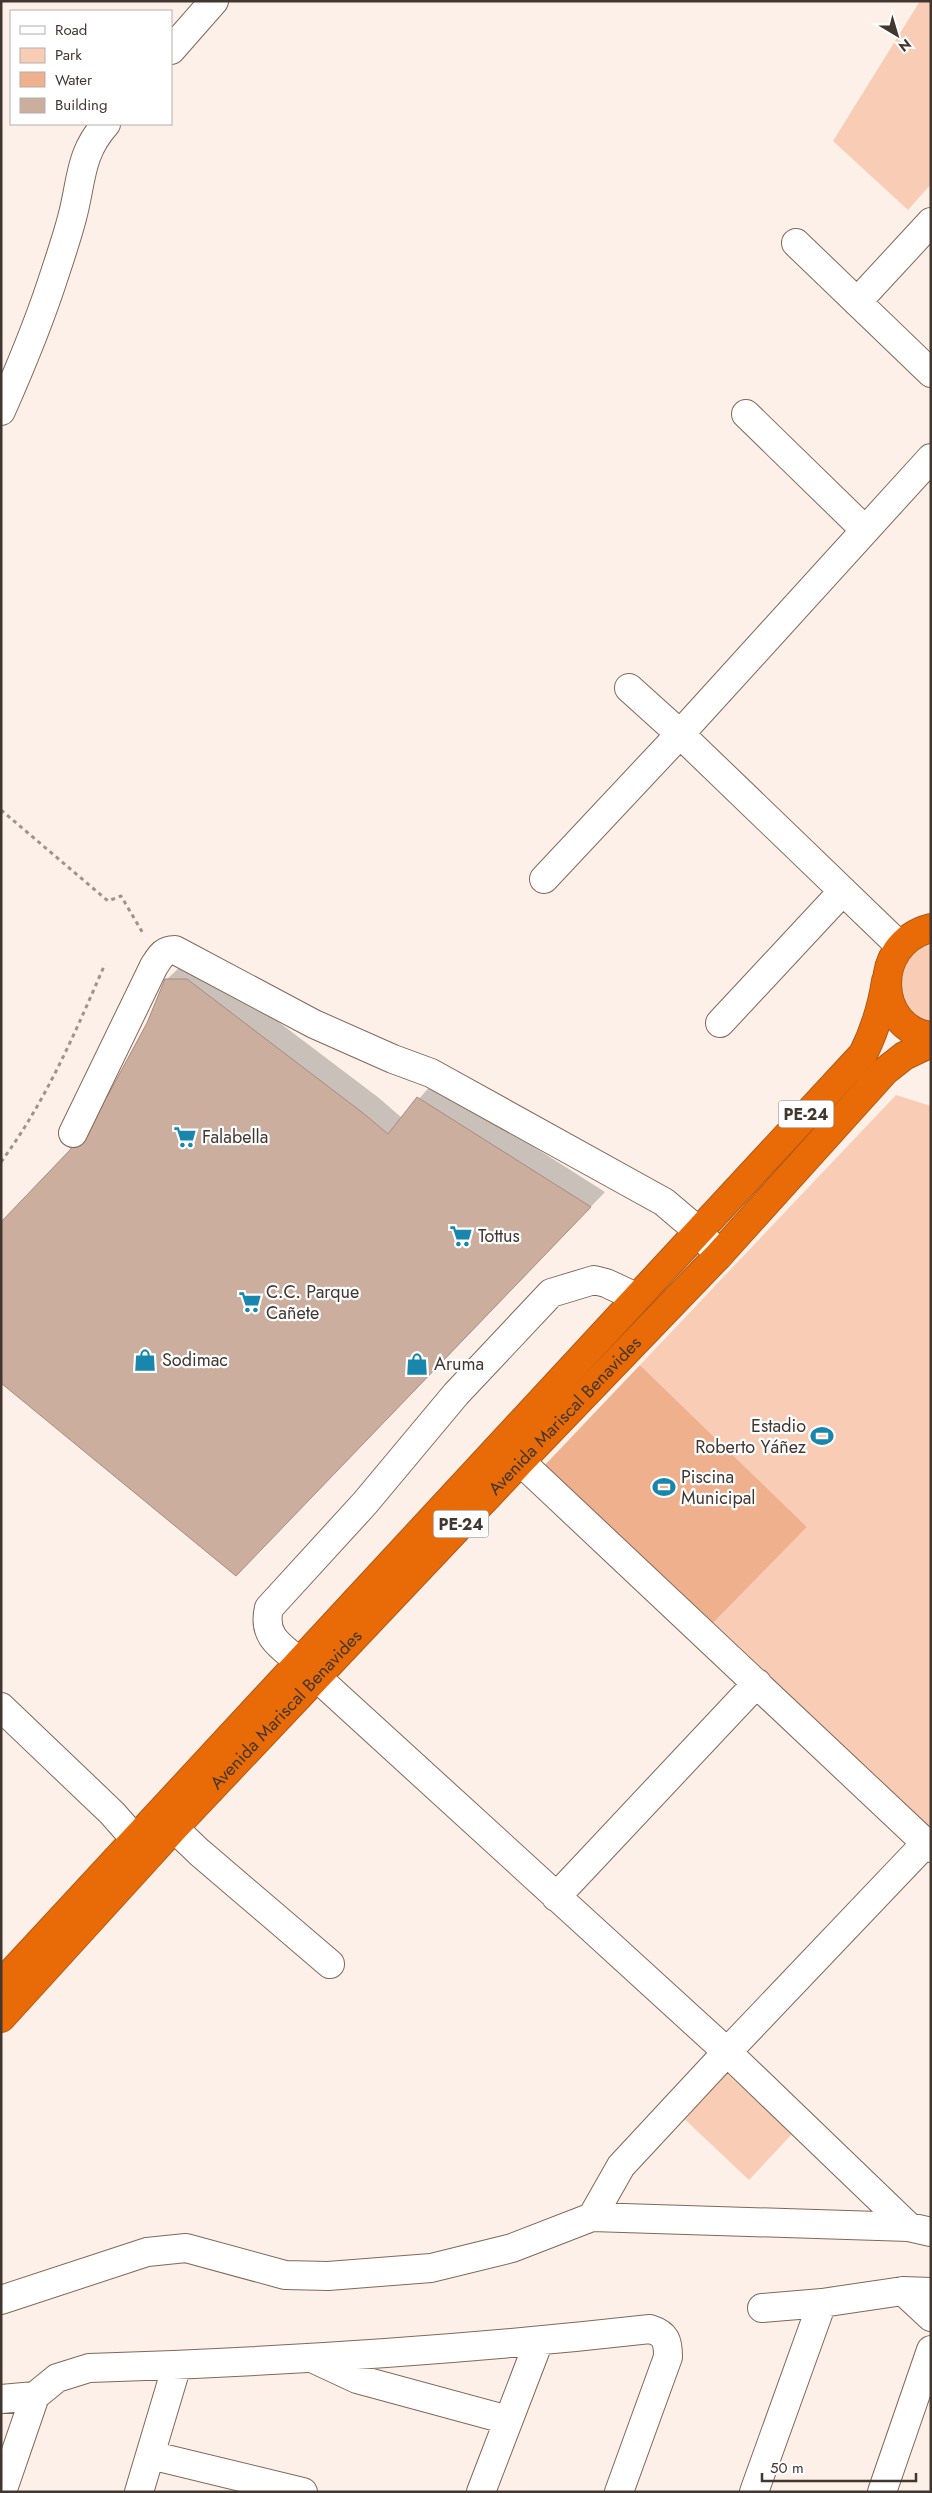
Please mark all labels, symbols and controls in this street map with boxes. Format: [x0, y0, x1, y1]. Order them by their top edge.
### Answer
legend [10, 10, 172, 125]
north arrow [872, 10, 922, 60]
text: Road [55, 19, 87, 41]
text: N [894, 34, 916, 57]
text: Park [55, 44, 82, 66]
text: Water [55, 69, 93, 91]
text: Building [55, 94, 107, 116]
road number: PE-24 [778, 1100, 834, 1128]
supermarket icon: Falabella [172, 1124, 198, 1150]
place label: Falabella [202, 1124, 268, 1150]
supermarket icon: Tottus [448, 1223, 474, 1249]
place label: Tottus [478, 1223, 520, 1249]
place label: C.C. Parque Cañete [266, 1279, 359, 1326]
supermarket icon: C.C. Parque Cañete [237, 1289, 263, 1315]
street label: Avenida Mariscal Benavides [482, 1330, 647, 1501]
shop icon: Sodimac [132, 1347, 158, 1373]
place label: Sodimac [162, 1347, 228, 1373]
shop icon: Aruma [404, 1351, 430, 1377]
place label: Aruma [434, 1351, 484, 1377]
place label: Estadio Roberto Yáñez [695, 1413, 807, 1460]
sports icon: Estadio Roberto Yáñez [809, 1423, 835, 1449]
place label: Piscina Municipal [681, 1464, 756, 1511]
sports icon: Piscina Municipal [651, 1474, 677, 1500]
road number: PE-24 [434, 1510, 488, 1538]
street label: Avenida Mariscal Benavides [204, 1624, 368, 1795]
scale bar [762, 2450, 916, 2482]
text: 50 m [770, 2457, 804, 2479]

